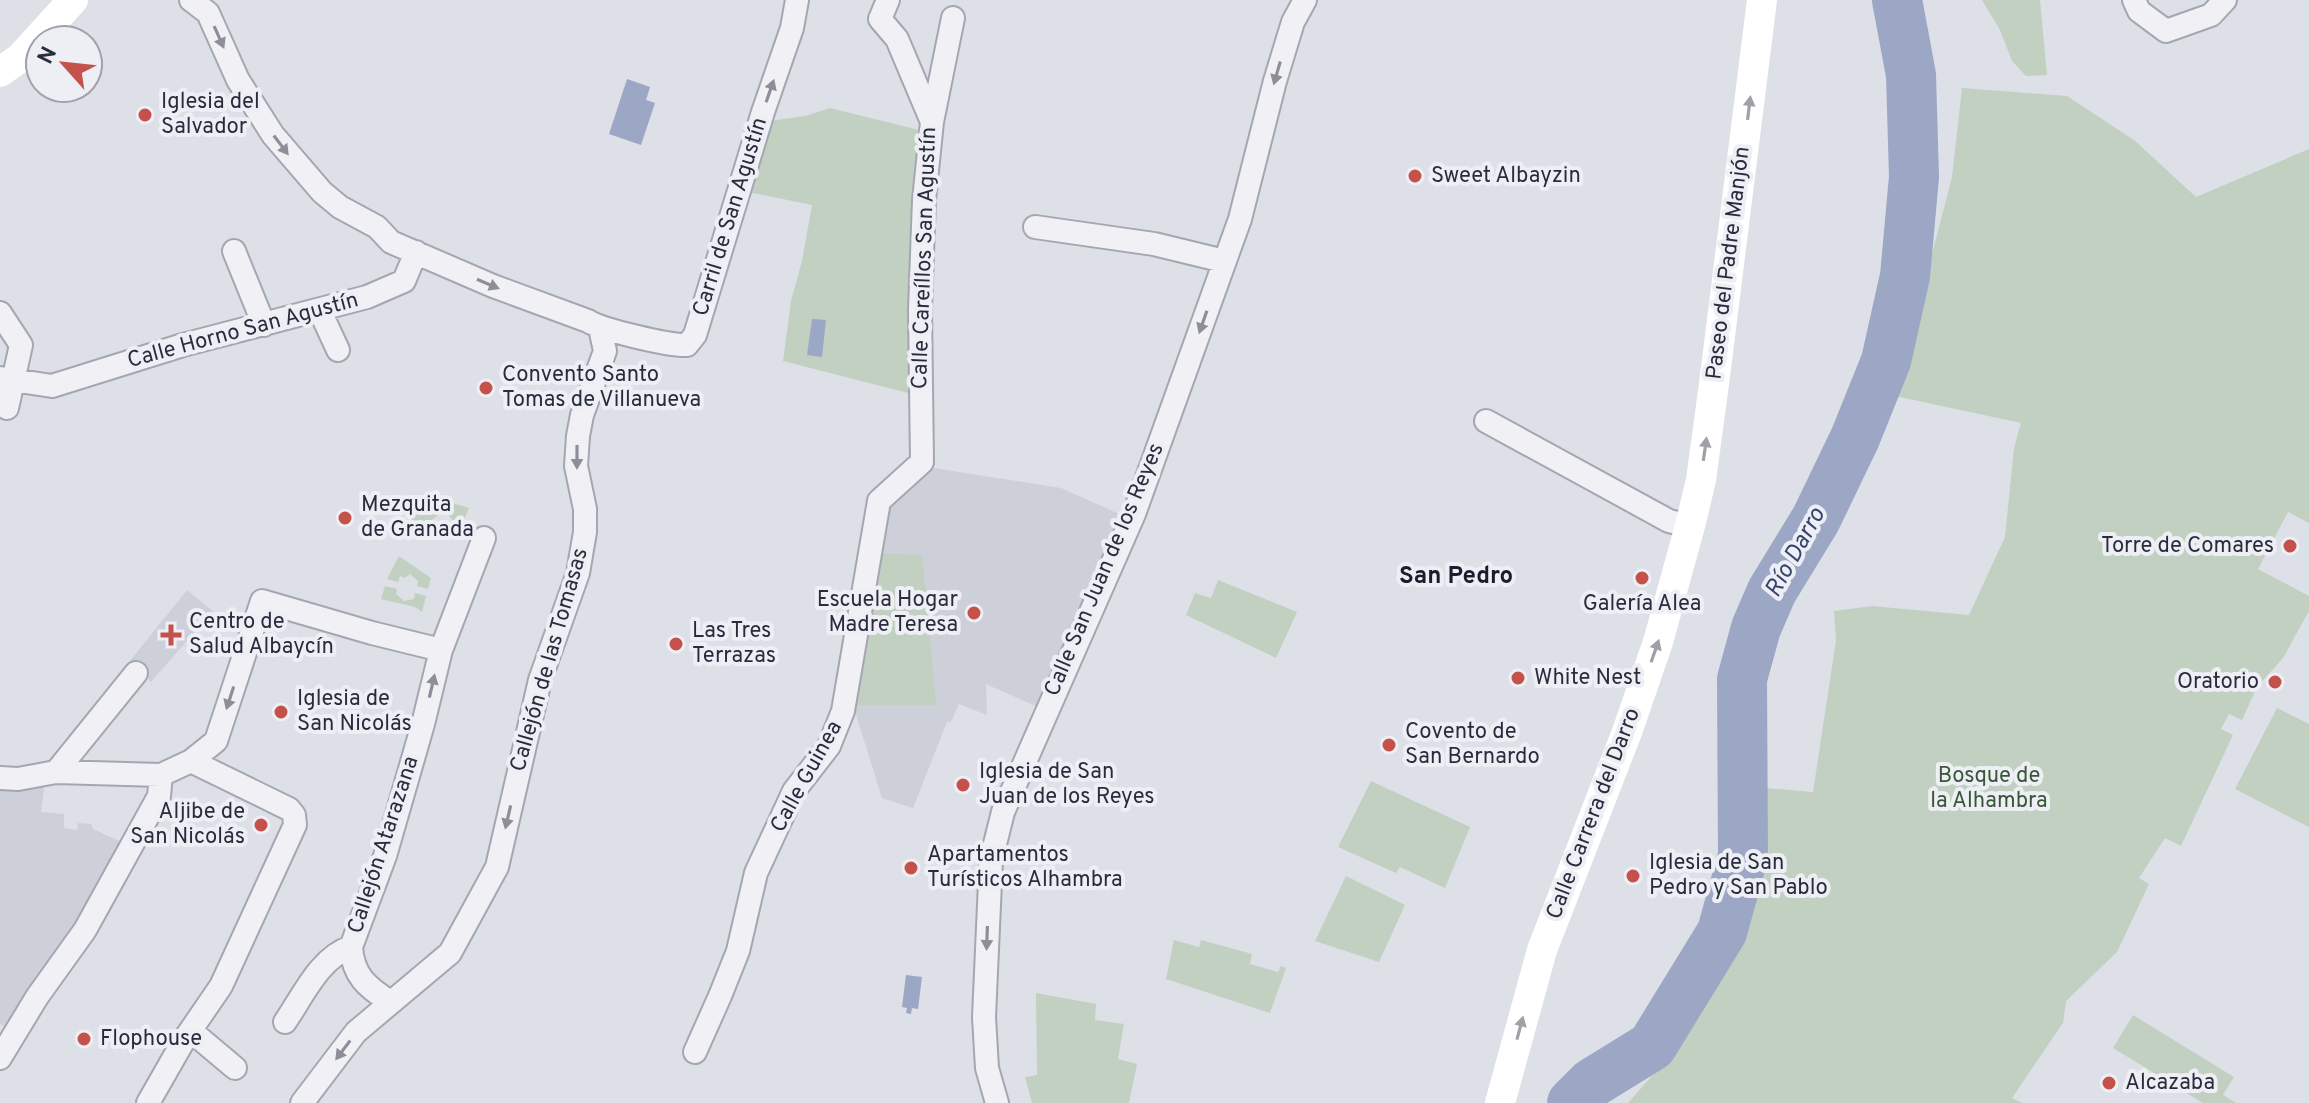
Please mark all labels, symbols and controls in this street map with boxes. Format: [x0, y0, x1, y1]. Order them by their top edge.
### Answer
north arrow [24, 24, 104, 104]
one-way arrow [212, 25, 225, 49]
text: N [33, 43, 64, 69]
one-way arrow [1271, 60, 1283, 85]
one-way arrow [764, 79, 777, 103]
place label: Iglesia del Salvador [161, 89, 260, 141]
one-way arrow [1742, 95, 1755, 120]
marker: Iglesia del Salvador [136, 106, 154, 124]
street label: Carril de San Agustín [688, 114, 774, 320]
street label: Calle Careíllos San Agustín [907, 126, 943, 390]
one-way arrow [273, 135, 289, 155]
street label: Paseo del Padre Manjón [1701, 145, 1757, 381]
place label: Sweet Albayzin [1431, 163, 1581, 190]
marker: Sweet Albayzin [1406, 167, 1424, 185]
one-way arrow [476, 277, 500, 290]
street label: Calle Horno San Agustín [124, 287, 362, 375]
one-way arrow [1196, 310, 1209, 334]
place label: Convento Santo Tomas de Villanueva [502, 362, 701, 414]
marker: Convento Santo Tomas de Villanueva [477, 379, 495, 397]
one-way arrow [1699, 436, 1712, 461]
street label: Calle San Juan de los Reyes [1039, 439, 1171, 701]
one-way arrow [571, 445, 583, 470]
place label: Mezquita de Granada [361, 492, 474, 544]
water label: Río Darro [1759, 503, 1833, 603]
marker: Mezquita de Granada [336, 509, 354, 527]
place label: Torre de Comares [2101, 533, 2274, 560]
marker: Torre de Comares [2281, 537, 2299, 555]
street label: Callejón de las Tomasas [505, 545, 595, 775]
district label: San Pedro [1399, 562, 1513, 592]
marker: Galería Alea [1633, 569, 1651, 587]
place label: Escuela Hogar Madre Teresa [817, 587, 958, 639]
place label: Galería Alea [1583, 591, 1701, 618]
marker: Escuela Hogar Madre Teresa [965, 604, 983, 622]
place label: Centro de Salud Albaycín [189, 609, 334, 661]
place label: Las Tres Terrazas [692, 618, 776, 670]
marker: Centro de Salud Albaycín [160, 624, 182, 646]
marker: Las Tres Terrazas [667, 635, 685, 653]
one-way arrow [1649, 639, 1661, 663]
place label: White Nest [1534, 665, 1641, 692]
marker: White Nest [1509, 669, 1527, 687]
place label: Oratorio [2177, 669, 2259, 696]
one-way arrow [426, 673, 439, 698]
marker: Oratorio [2266, 673, 2284, 691]
one-way arrow [223, 686, 236, 710]
place label: Iglesia de San Nicolás [297, 686, 412, 738]
marker: Iglesia de San Nicolás [272, 703, 290, 721]
street label: Calle Carrera del Darro [1541, 705, 1647, 923]
street label: Calle Guinea [765, 716, 849, 838]
place label: Covento de San Bernardo [1405, 719, 1540, 771]
marker: Covento de San Bernardo [1380, 736, 1398, 754]
street label: Callejón Atarazana [343, 753, 425, 937]
place label: Iglesia de San Juan de los Reyes [979, 759, 1155, 811]
park label: Bosque de la Alhambra [1930, 763, 2048, 815]
marker: Iglesia de San Juan de los Reyes [954, 776, 972, 794]
place label: Aljibe de San Nicolás [130, 799, 245, 851]
one-way arrow [501, 805, 514, 830]
marker: Aljibe de San Nicolás [252, 816, 270, 834]
place label: Apartamentos Turísticos Alhambra [927, 842, 1123, 894]
place label: Iglesia de San Pedro y San Pablo [1649, 850, 1828, 902]
marker: Apartamentos Turísticos Alhambra [902, 859, 920, 877]
marker: Iglesia de San Pedro y San Pablo [1624, 867, 1642, 885]
one-way arrow [980, 926, 993, 951]
one-way arrow [1514, 1015, 1527, 1039]
place label: Flophouse [100, 1026, 202, 1053]
marker: Flophouse [75, 1030, 93, 1048]
one-way arrow [335, 1039, 351, 1060]
place label: Alcazaba [2125, 1070, 2215, 1097]
marker: Alcazaba [2100, 1074, 2118, 1092]

